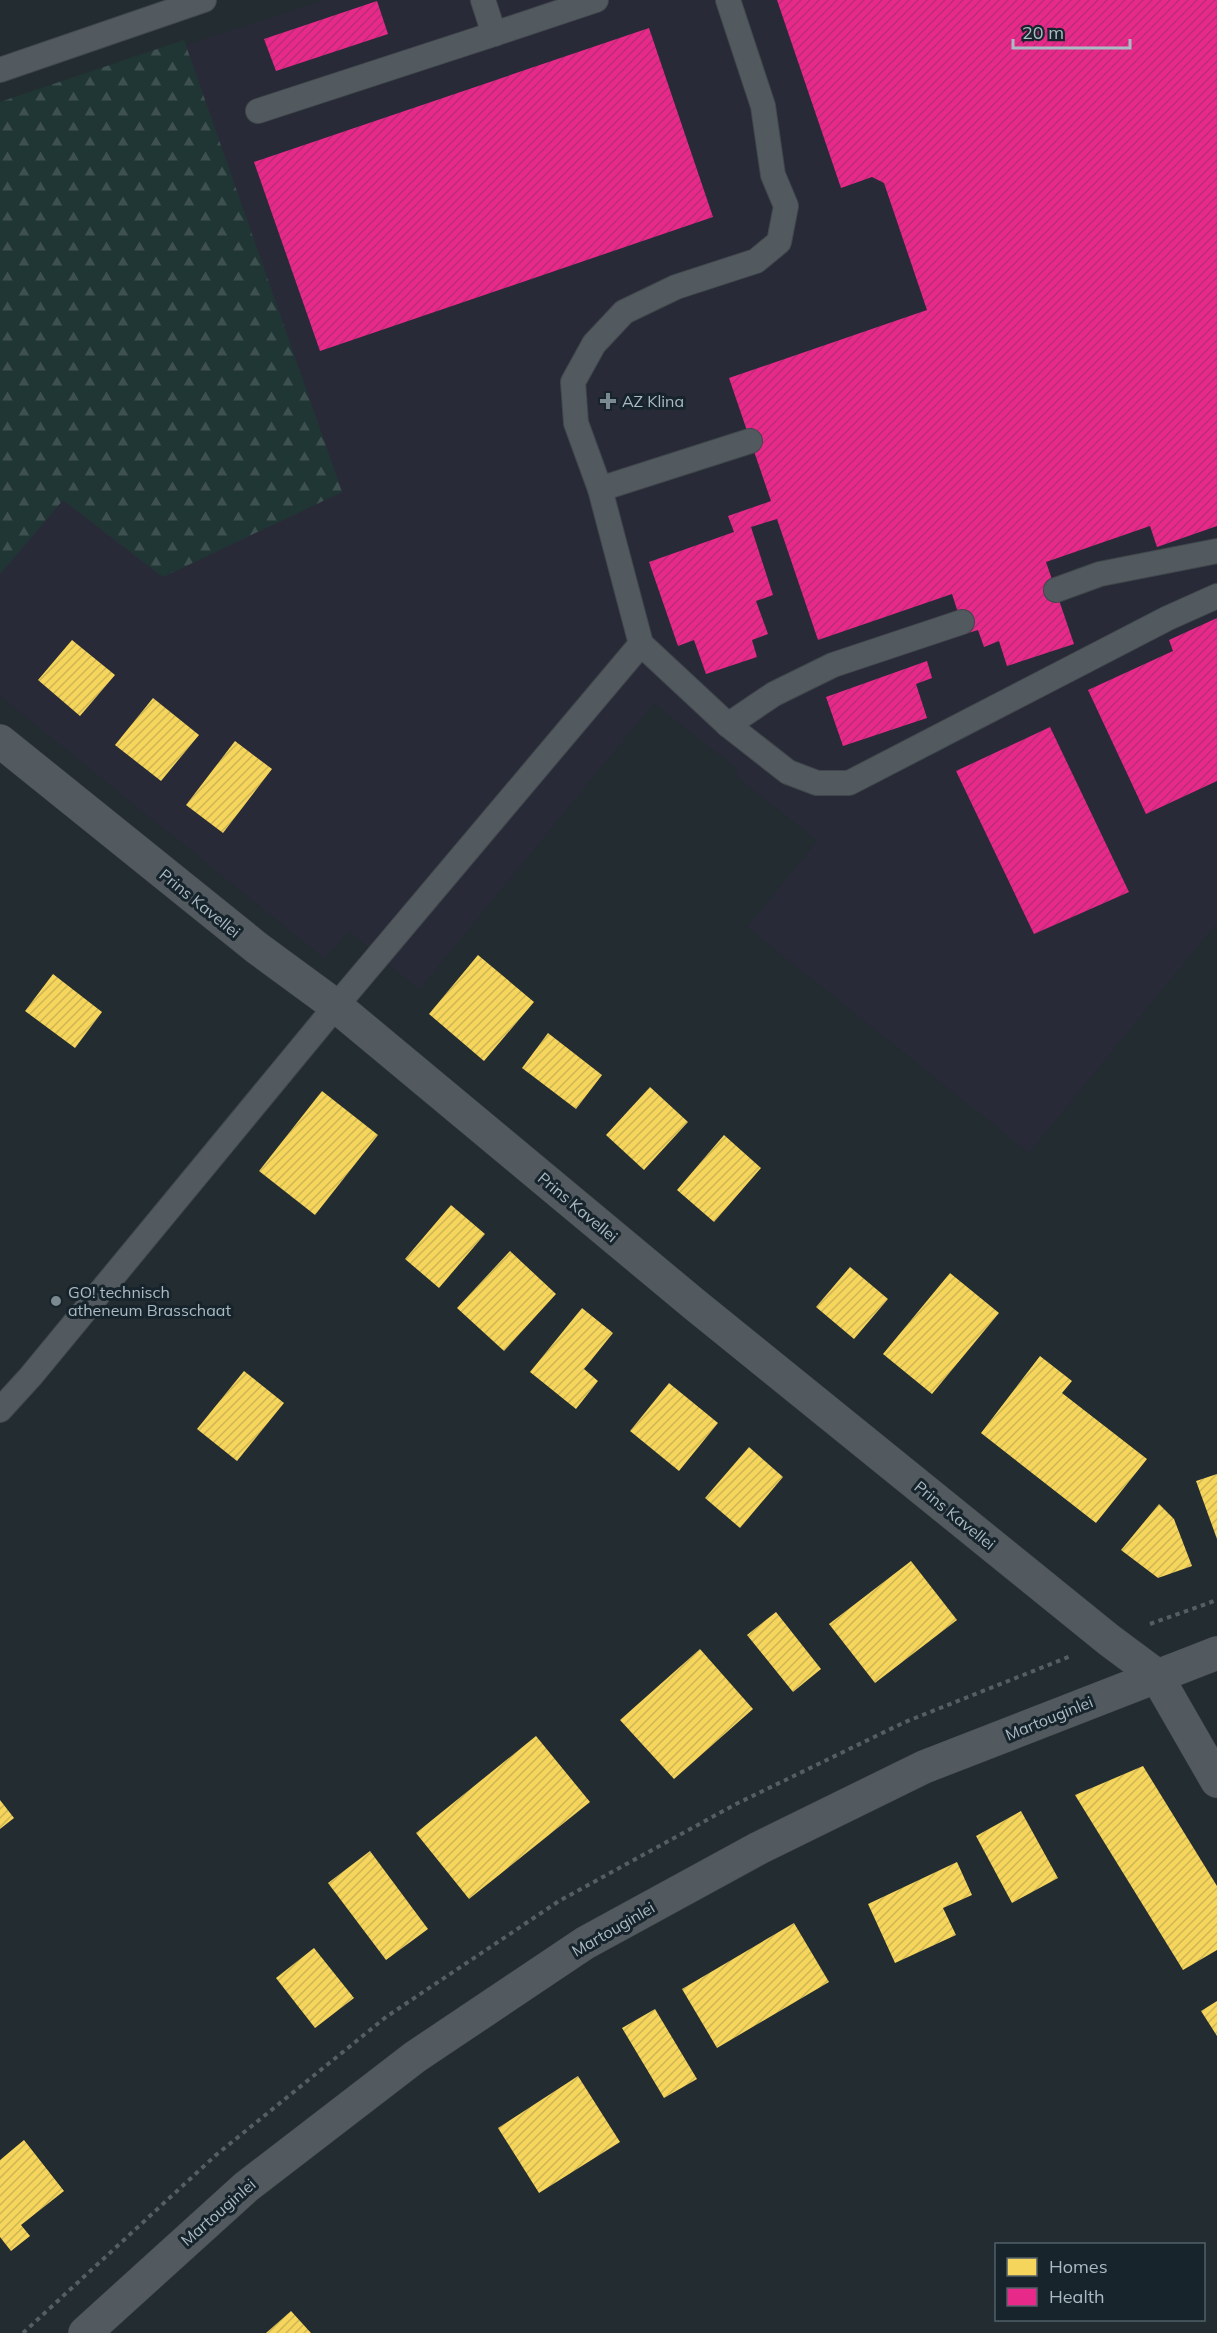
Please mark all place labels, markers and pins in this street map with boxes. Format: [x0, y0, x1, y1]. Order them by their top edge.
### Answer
place label: AZ Klina [622, 391, 684, 411]
marker: AZ Klina [599, 392, 617, 410]
place label: GO! technisch atheneum Brasschaat [68, 1282, 231, 1320]
marker: GO! technisch atheneum Brasschaat [49, 1294, 63, 1308]

